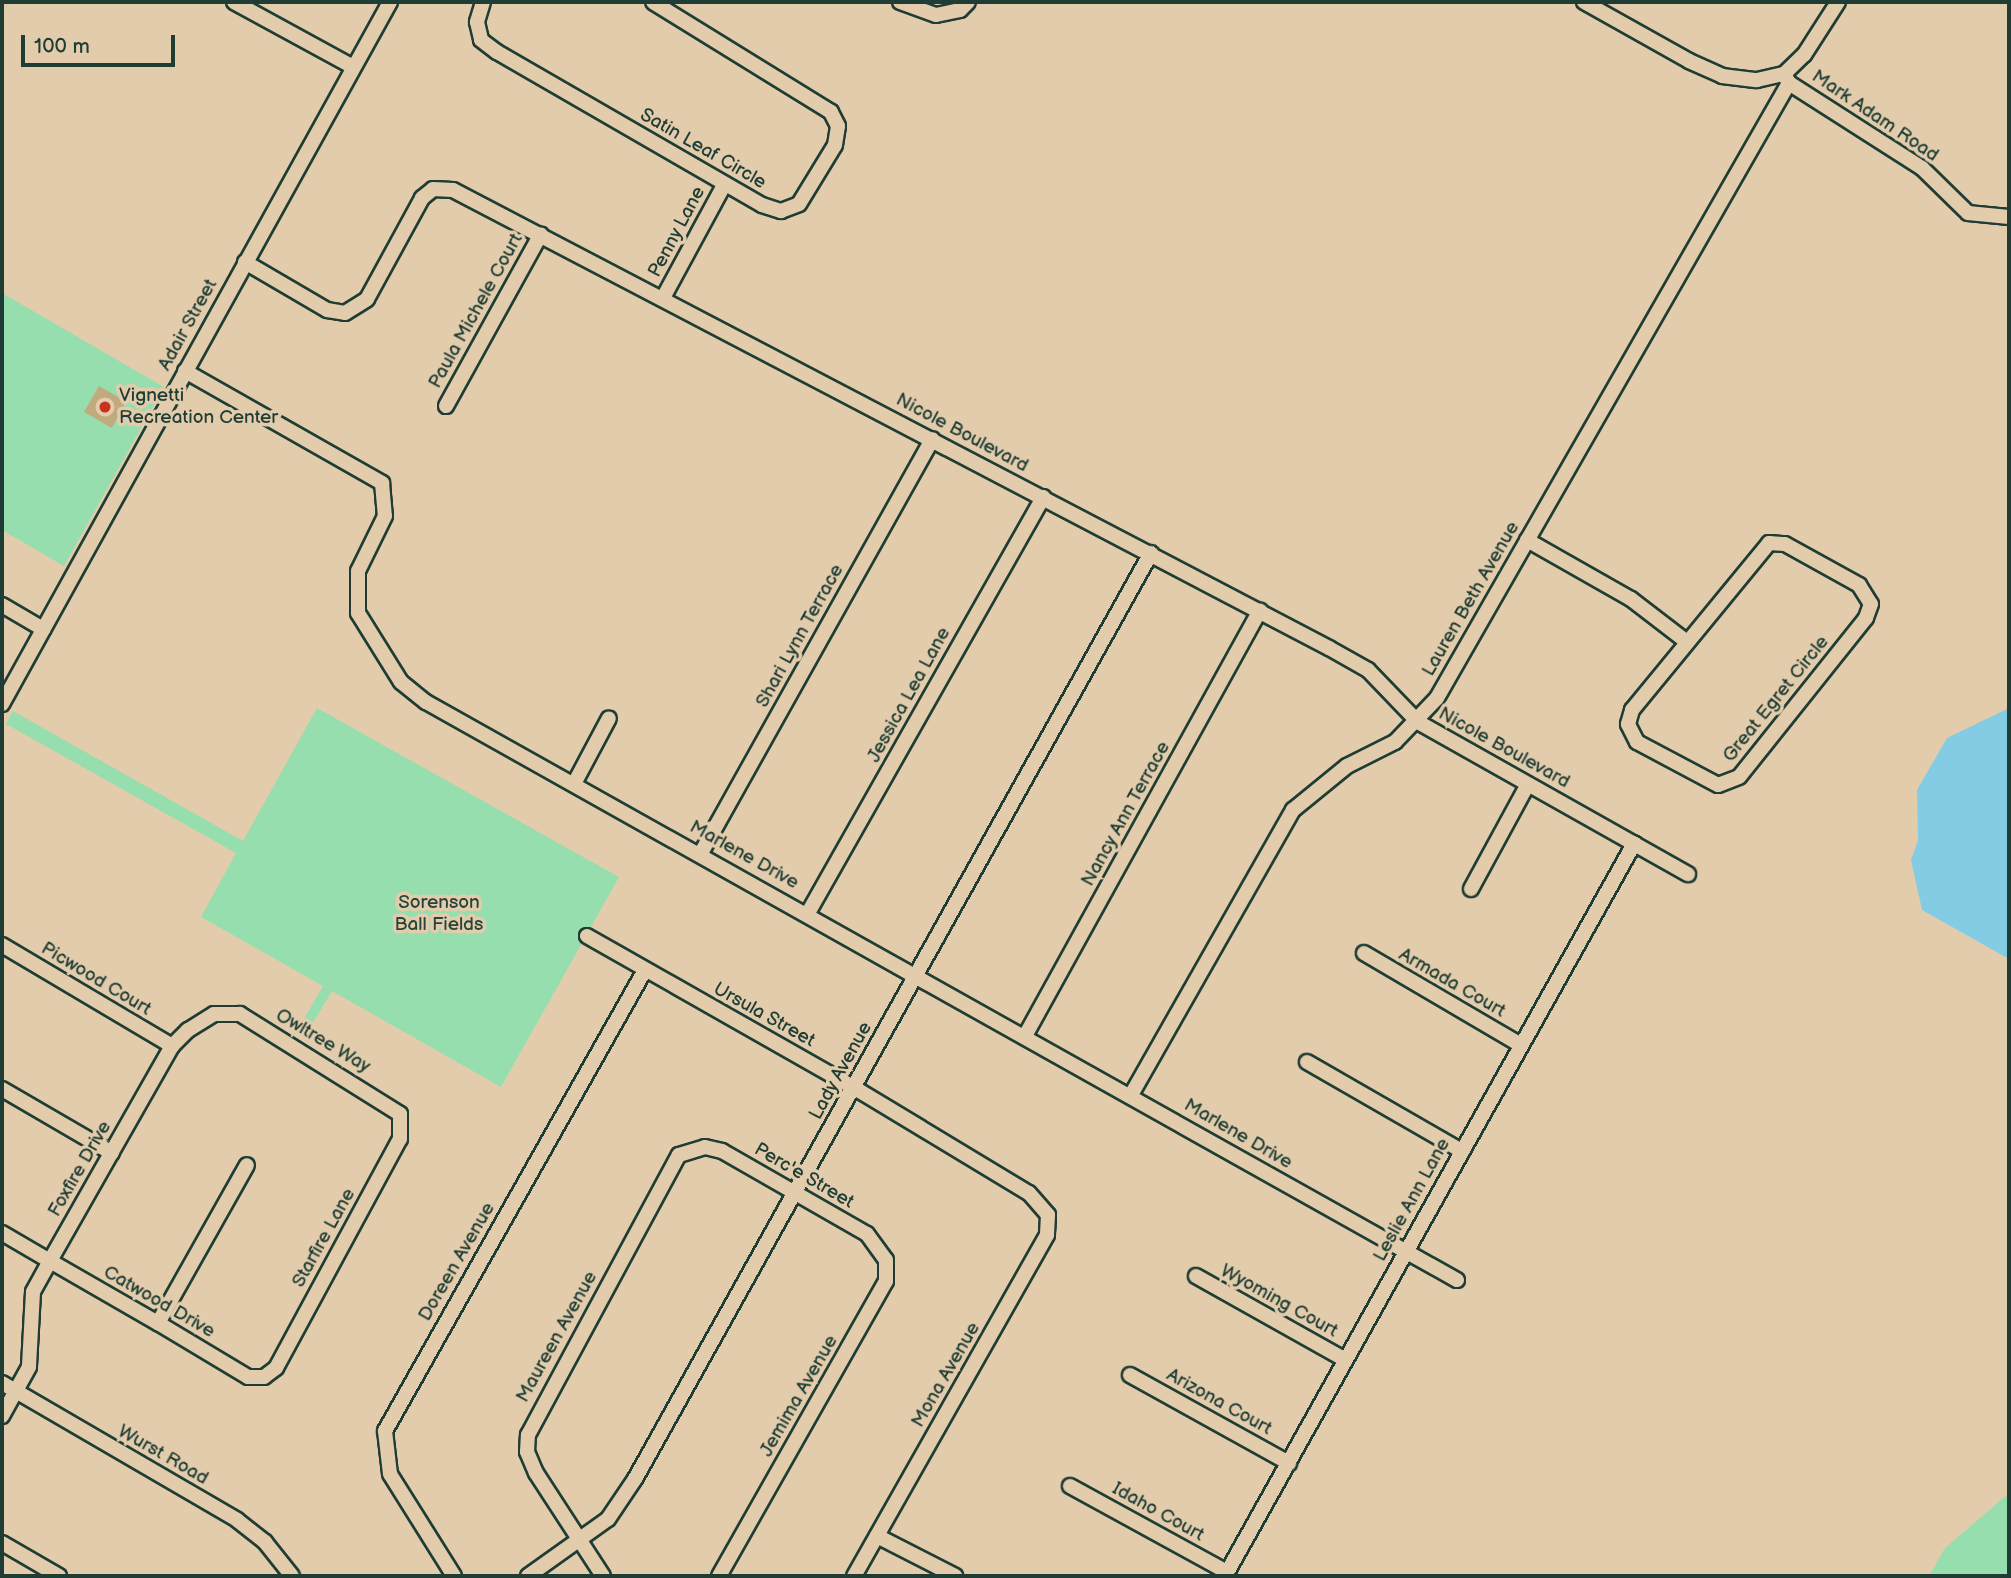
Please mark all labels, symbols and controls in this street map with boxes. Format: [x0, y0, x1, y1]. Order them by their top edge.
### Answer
scale bar [24, 21, 178, 65]
text: 100 m [34, 34, 90, 59]
street label: Mark Adam Road [1807, 65, 1943, 167]
street label: Satin Leaf Circle [636, 104, 770, 194]
street label: Penny Lane [643, 182, 711, 282]
street label: Paula Michele Court [424, 230, 528, 392]
street label: Adair Street [153, 275, 223, 375]
place label: Vignetti Recreation Center [119, 385, 278, 429]
street label: Nicole Boulevard [892, 389, 1032, 477]
marker: Vignetti Recreation Center [97, 399, 113, 415]
street label: Lauren Beth Avenue [1417, 518, 1525, 680]
street label: Shari Lynn Terrace [751, 560, 849, 712]
street label: Jessica Lea Lane [863, 624, 955, 766]
street label: Great Egret Circle [1718, 631, 1834, 767]
street label: Nicole Boulevard [1434, 702, 1574, 794]
street label: Nancy Ann Terrace [1076, 737, 1176, 891]
street label: Marlene Drive [685, 816, 803, 894]
park label: Sorenson Ball Fields [395, 892, 483, 936]
street label: Picwood Court [37, 937, 155, 1021]
street label: Armada Court [1395, 943, 1509, 1023]
street label: Ursula Street [709, 978, 819, 1052]
street label: Owltree Way [271, 1004, 375, 1078]
street label: Lady Avenue [804, 1018, 878, 1124]
street label: Marlene Drive [1180, 1094, 1296, 1174]
street label: Foxfire Drive [43, 1117, 117, 1221]
street label: Leslie Ann Lane [1369, 1134, 1455, 1266]
street label: Perc'e Street [750, 1138, 858, 1214]
street label: Starfire Lane [287, 1185, 361, 1291]
street label: Doreen Avenue [414, 1199, 500, 1325]
street label: Wyoming Court [1216, 1259, 1342, 1343]
street label: Catwood Drive [99, 1261, 219, 1343]
street label: Maureen Avenue [512, 1267, 602, 1407]
street label: Mona Avenue [907, 1318, 985, 1432]
street label: Jemima Avenue [755, 1331, 843, 1461]
street label: Arizona Court [1162, 1364, 1276, 1440]
street label: Wurst Road [114, 1420, 212, 1490]
street label: Idaho Court [1108, 1477, 1208, 1547]

